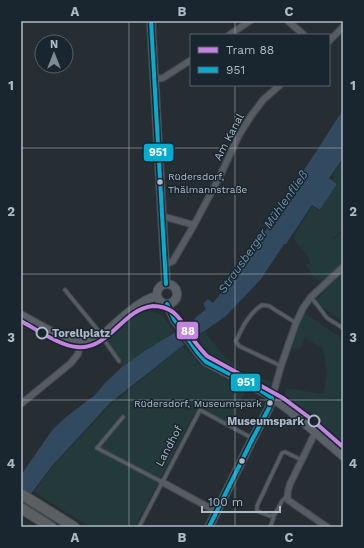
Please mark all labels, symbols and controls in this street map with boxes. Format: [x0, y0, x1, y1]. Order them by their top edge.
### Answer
text: A [71, 4, 80, 19]
text: B [178, 4, 187, 19]
text: C [285, 4, 294, 19]
north arrow [34, 34, 74, 74]
legend [190, 34, 330, 86]
text: N [50, 38, 58, 51]
text: Tram 88 [226, 43, 274, 57]
text: 951 [226, 63, 245, 77]
text: 1 [8, 78, 14, 93]
text: 1 [350, 78, 356, 93]
street label: Am Kanal [211, 111, 247, 163]
line badge: 951 [143, 143, 174, 162]
text: 951 [149, 146, 167, 159]
water label: Strausberger Mühlenfließ [215, 168, 311, 296]
place label: Rüdersdorf, Thälmannstraße [168, 171, 248, 195]
marker: Rüdersdorf, Thälmannstraße [155, 177, 165, 187]
text: 2 [7, 204, 15, 219]
text: 2 [349, 204, 357, 219]
line badge: 88 [176, 321, 199, 340]
text: 88 [181, 325, 195, 338]
marker: Torellplatz [35, 326, 49, 340]
place label: Torellplatz [52, 327, 111, 340]
text: 3 [7, 330, 15, 345]
text: 3 [349, 330, 357, 345]
line badge: 951 [230, 373, 261, 392]
text: 951 [237, 376, 255, 389]
place label: Rüdersdorf, Museumspark [134, 398, 262, 409]
marker: Rüdersdorf, Museumspark [265, 398, 275, 408]
marker: Museumspark [307, 414, 321, 428]
place label: Museumspark [227, 415, 304, 428]
street label: Landhof [153, 423, 185, 469]
text: 4 [7, 456, 16, 471]
unlabelled marker [237, 456, 247, 466]
text: 4 [349, 456, 358, 471]
scale bar [202, 488, 280, 514]
text: 100 m [208, 495, 243, 509]
text: A [71, 530, 80, 545]
text: B [178, 530, 187, 545]
text: C [285, 530, 294, 545]

